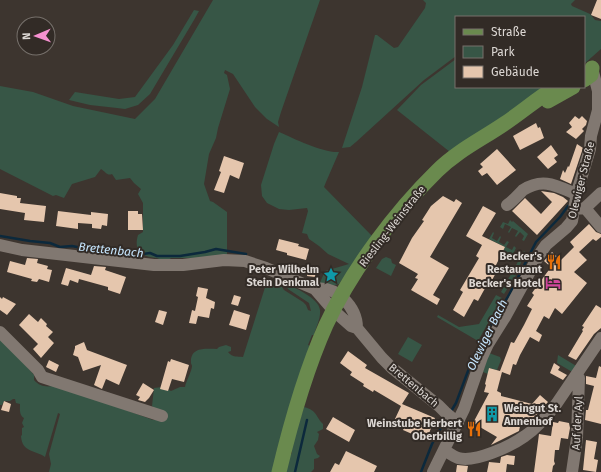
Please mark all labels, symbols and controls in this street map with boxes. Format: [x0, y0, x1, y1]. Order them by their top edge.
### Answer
north arrow [16, 16, 56, 56]
legend [455, 16, 585, 88]
text: Straße [491, 25, 526, 39]
text: N [20, 32, 33, 40]
text: Park [491, 45, 515, 59]
text: Gebäude [491, 65, 539, 79]
street label: Olewiger Straße [566, 140, 597, 220]
street label: Riesling-Weinstraße [357, 183, 428, 270]
water label: Brettenbach [78, 240, 144, 260]
place label: Becker's Restaurant [487, 250, 543, 276]
restaurant icon: Becker's Restaurant [545, 253, 563, 271]
place label: Peter Wilhelm Stein Denkmal [246, 263, 320, 289]
place icon: Peter Wilhelm Stein Denkmal [322, 266, 340, 284]
hotel icon: Becker's Hotel [544, 274, 562, 292]
place label: Becker's Hotel [469, 277, 542, 290]
water label: Olewiger Bach [464, 297, 510, 373]
street label: Brettenbach [386, 361, 441, 410]
street label: Auf der Ayl [570, 396, 585, 450]
place label: Weingut St. Annenhof [503, 402, 561, 428]
building icon: Weingut St. Annenhof [483, 405, 501, 423]
place label: Weinstube Herbert Oberbillig [367, 417, 463, 443]
restaurant icon: Weinstube Herbert Oberbillig [465, 420, 483, 438]

